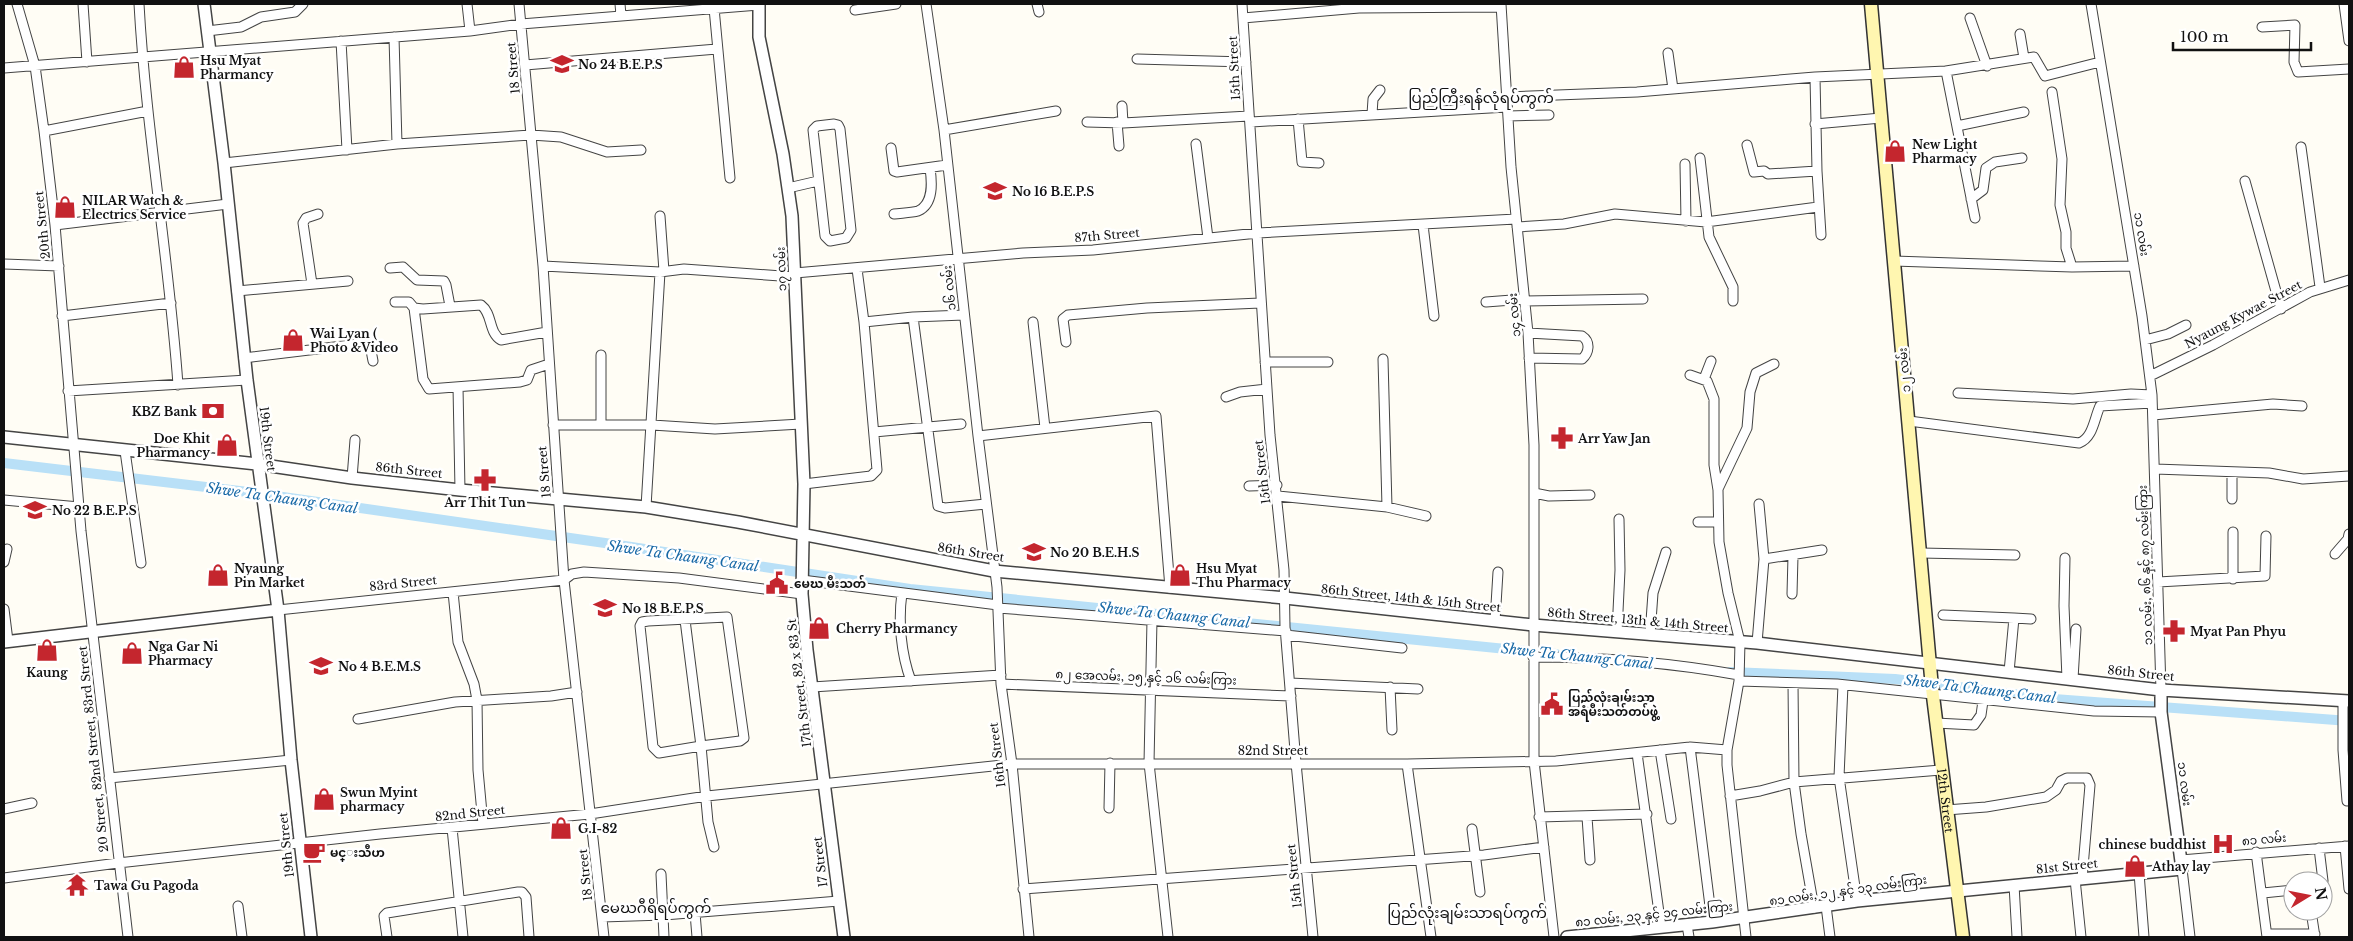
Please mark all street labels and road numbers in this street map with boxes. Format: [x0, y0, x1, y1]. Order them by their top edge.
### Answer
street label: 15th Street [1225, 35, 1243, 101]
street label: 18 Street [503, 41, 523, 95]
street label: 20th Street [31, 190, 53, 260]
street label: ၁၁ လမ်း [2131, 211, 2154, 257]
street label: 87th Street [1074, 225, 1141, 245]
street label: ၁၇ လမ်း [772, 246, 792, 292]
street label: ၁၆ လမ်း [938, 265, 959, 311]
street label: Nyaung Kywae Street [2182, 276, 2305, 351]
street label: ၁၄ လမ်း [1504, 292, 1526, 338]
street label: ၁၂ လမ်း [1894, 347, 1916, 393]
street label: 19th Street [257, 406, 279, 473]
street label: 15th Street [1251, 439, 1273, 505]
street label: 18 Street [534, 445, 554, 499]
street label: 86th Street [375, 459, 444, 481]
street label: ၁၁ လမ်း, ၈၆ နှင့် ၈၇ လမ်းကြား [2134, 485, 2158, 645]
street label: 86th Street [937, 539, 1006, 565]
street label: 83rd Street [368, 572, 438, 594]
street label: 86th Street, 14th & 15th Street [1320, 581, 1502, 615]
street label: 86th Street, 13th & 14th Street [1547, 605, 1730, 635]
street label: 17th Street, 82 x 83 St [784, 617, 814, 748]
street label: 20 Street, 82nd Street, 83rd Street [75, 645, 111, 853]
street label: 86th Street [2107, 662, 2176, 684]
street label: ၈၂ အေလမ်း, ၁၅ နှင့် ၁၆ လမ်းကြား [1055, 665, 1237, 691]
street label: 16th Street [986, 721, 1008, 788]
street label: 82nd Street [1238, 743, 1309, 758]
street label: ၁၁ လမ်း [2175, 761, 2196, 807]
street label: 12th Street [1935, 767, 1958, 834]
street label: 82nd Street [434, 802, 506, 824]
street label: 19th Street [275, 811, 297, 878]
street label: ၈၁ လမ်း [2241, 829, 2287, 848]
street label: 17 Street [809, 835, 831, 888]
street label: 15th Street [1283, 843, 1305, 909]
street label: 18 Street [575, 848, 595, 902]
street label: 81st Street [2035, 855, 2099, 877]
street label: ၈၁ လမ်း, ၁၂ နှင့် ၁၃ လမ်းကြား [1768, 871, 1928, 911]
street label: ၈၁ လမ်း, ၁၃ နှင့် ၁၄ လမ်းကြား [1574, 897, 1734, 933]

